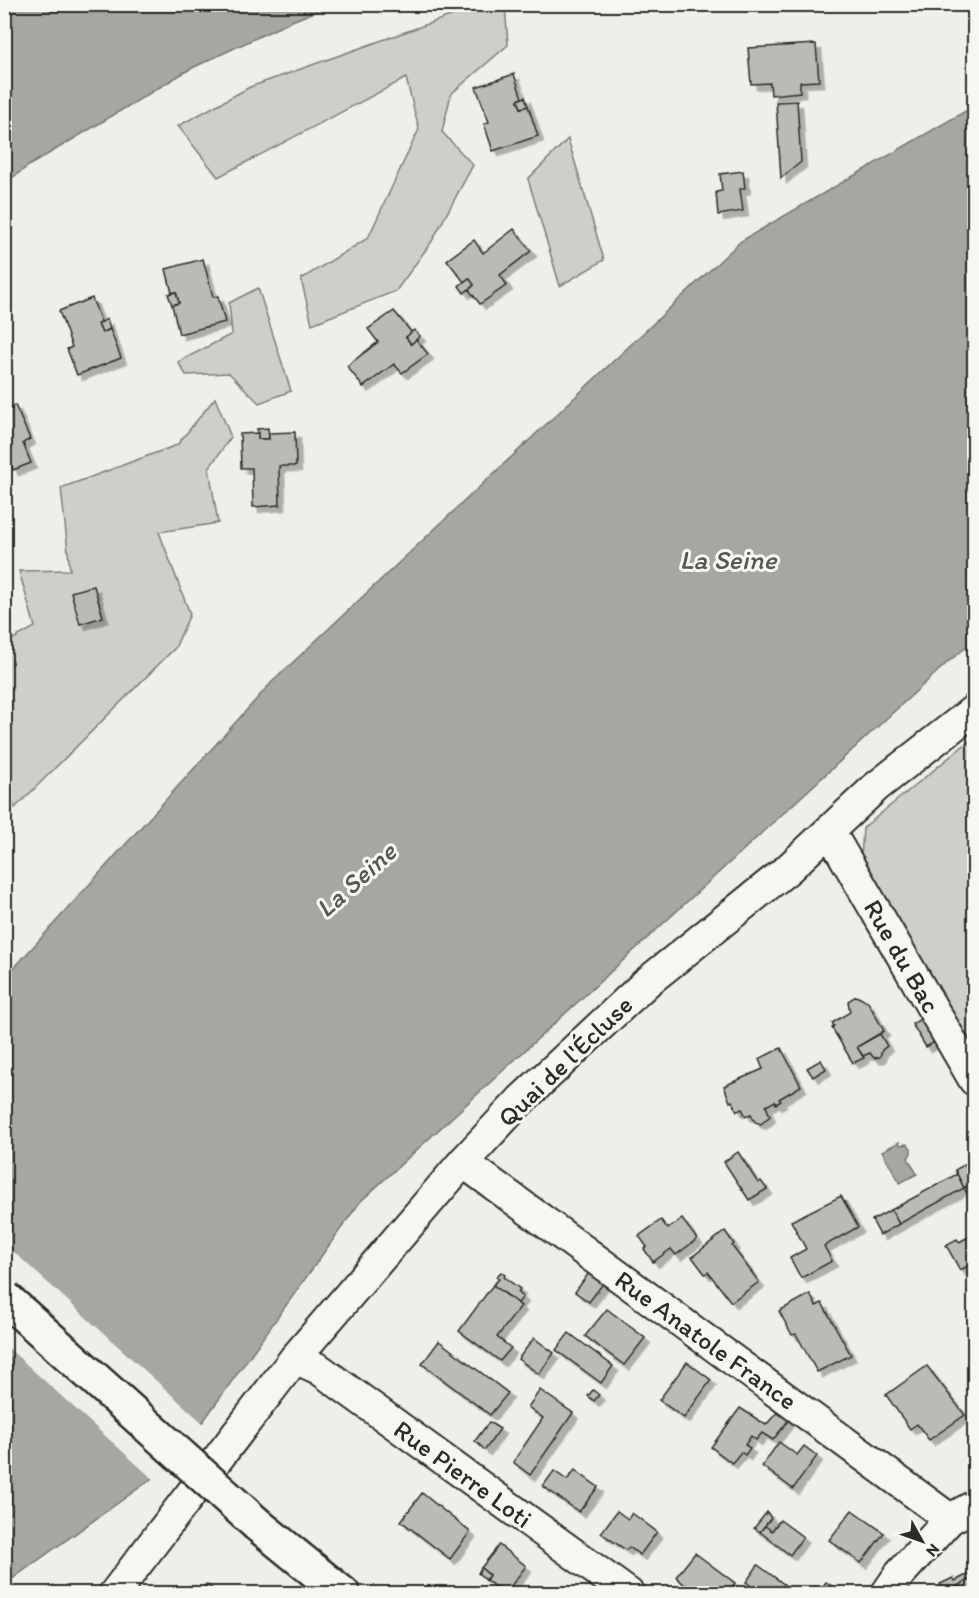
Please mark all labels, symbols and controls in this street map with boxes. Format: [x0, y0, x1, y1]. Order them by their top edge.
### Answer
water label: La Seine [680, 543, 777, 576]
water label: La Seine [309, 834, 403, 924]
street label: Rue du Bac [857, 894, 947, 1018]
street label: Quai de l'Écluse [491, 989, 639, 1133]
street label: Rue Anatole France [609, 1263, 803, 1417]
street label: Rue Pierre Loti [388, 1413, 538, 1535]
north arrow [892, 1511, 952, 1571]
text: N [922, 1540, 944, 1561]

